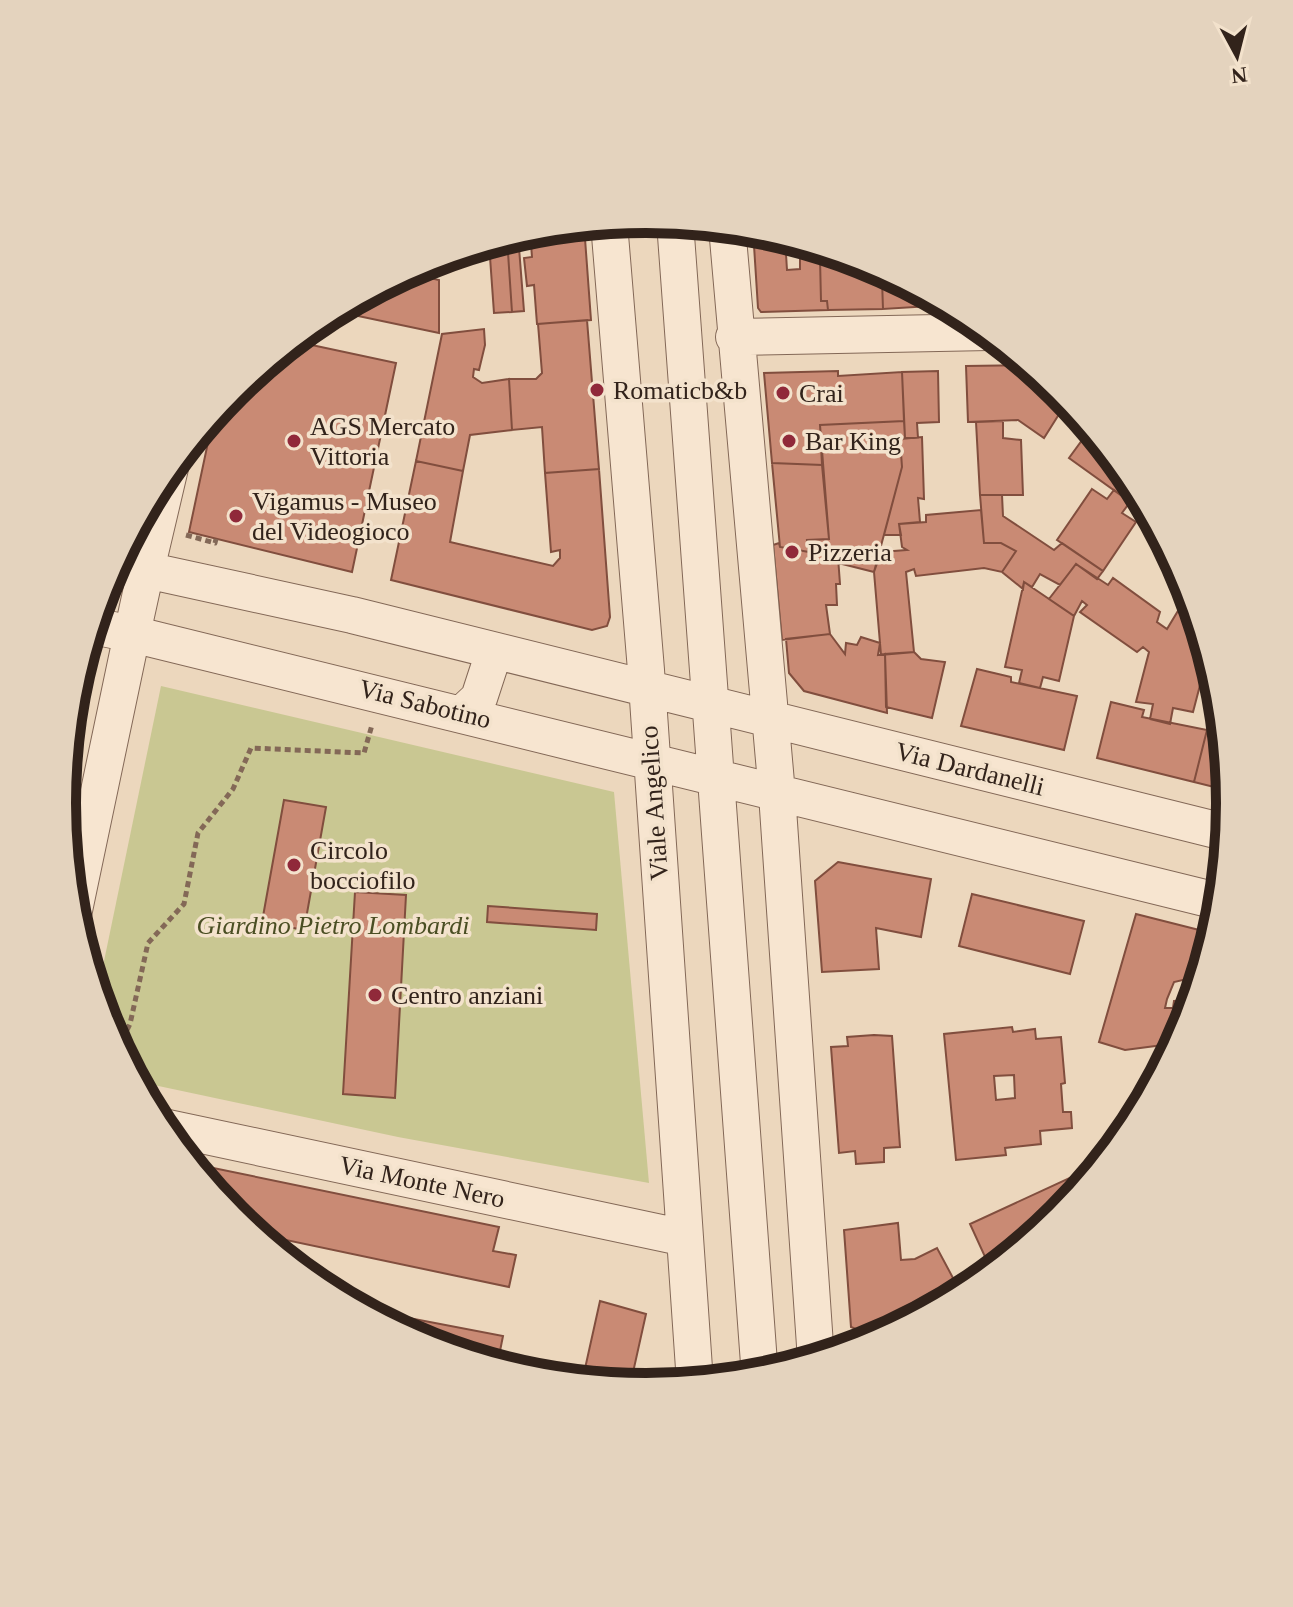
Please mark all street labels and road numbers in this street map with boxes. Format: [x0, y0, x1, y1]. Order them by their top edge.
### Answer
street label: Via Sabotino [356, 674, 494, 734]
street label: Viale Angelico [634, 725, 674, 881]
street label: Via Dardanelli [893, 737, 1047, 801]
street label: Via Monte Nero [336, 1150, 508, 1214]

